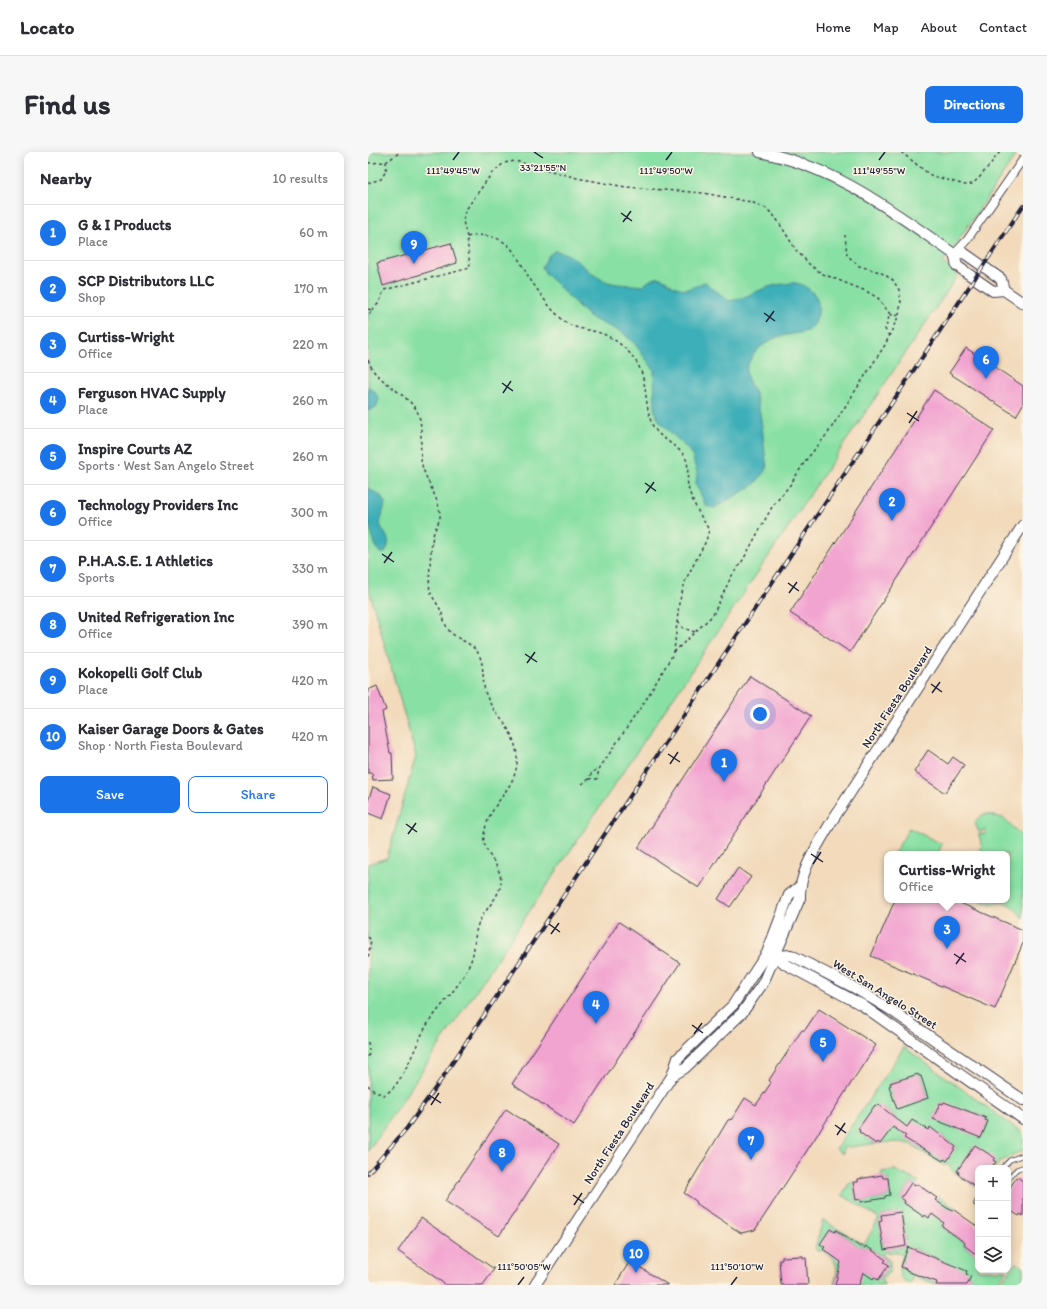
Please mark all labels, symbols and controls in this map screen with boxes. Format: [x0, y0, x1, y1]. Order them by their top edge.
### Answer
text: Locato [20, 16, 74, 39]
text: Home [816, 19, 851, 36]
text: Map [873, 19, 899, 36]
text: About [921, 19, 957, 36]
text: Contact [979, 19, 1027, 36]
button: Directions [925, 86, 1023, 123]
text: Find us [24, 87, 111, 121]
text: 33°21'55"N [520, 161, 567, 174]
text: 111°49'45"W [426, 164, 480, 177]
text: 111°49'50"W [639, 164, 693, 177]
text: 111°49'55"W [853, 164, 906, 177]
text: Nearby [40, 168, 92, 188]
text: 10 results [272, 171, 328, 186]
text: G & I Products [78, 216, 172, 234]
text: 1 [50, 225, 56, 240]
text: 60 m [299, 225, 328, 240]
pin: 9 [401, 231, 427, 264]
text: Place [78, 234, 108, 249]
text: SCP Distributors LLC [78, 272, 214, 290]
text: 2 [50, 281, 56, 296]
text: 170 m [294, 281, 328, 296]
text: Shop [78, 290, 105, 305]
text: Curtiss-Wright [78, 328, 174, 346]
text: 3 [49, 337, 57, 352]
text: 220 m [292, 337, 328, 352]
text: Office [78, 346, 113, 361]
pin: 6 [973, 346, 999, 379]
text: Ferguson HVAC Supply [78, 384, 226, 402]
text: 4 [49, 393, 57, 408]
text: 260 m [292, 393, 328, 408]
text: Place [78, 402, 108, 417]
text: Inspire Courts AZ [78, 440, 192, 458]
text: 5 [50, 449, 56, 464]
text: 260 m [292, 449, 328, 464]
text: Sports · West San Angelo Street [78, 458, 254, 473]
pin: 2 [879, 488, 905, 521]
text: Technology Providers Inc [78, 496, 238, 514]
text: 6 [50, 505, 56, 520]
text: 300 m [291, 505, 328, 520]
text: Office [78, 514, 113, 529]
text: P.H.A.S.E. 1 Athletics [78, 552, 213, 570]
text: 7 [50, 561, 56, 576]
text: 330 m [292, 561, 328, 576]
text: Sports [78, 570, 114, 585]
text: United Refrigeration Inc [78, 608, 234, 626]
text: 8 [49, 617, 57, 632]
text: 390 m [292, 617, 328, 632]
text: Office [78, 626, 113, 641]
street label: North Fiesta Boulevard [859, 643, 935, 751]
text: Kokopelli Golf Club [78, 664, 202, 682]
text: 9 [50, 673, 56, 688]
text: 420 m [291, 673, 328, 688]
text: Place [78, 682, 108, 697]
your location [750, 704, 770, 724]
text: Kaiser Garage Doors & Gates [78, 720, 264, 738]
text: 10 [46, 729, 60, 744]
text: 420 m [291, 729, 328, 744]
text: Shop · North Fiesta Boulevard [78, 738, 243, 753]
pin: 1 [711, 749, 737, 782]
button: Save [40, 776, 180, 813]
button: Share [188, 776, 328, 813]
popup [884, 851, 1010, 903]
text: Curtiss-Wright [899, 861, 995, 879]
text: Office [899, 879, 933, 894]
pin: 3 [934, 916, 960, 949]
street label: West San Angelo Street [830, 956, 940, 1032]
pin: 4 [583, 991, 609, 1024]
pin: 5 [810, 1029, 836, 1062]
street label: North Fiesta Boulevard [581, 1079, 657, 1187]
pin: 7 [738, 1127, 764, 1160]
pin: 8 [489, 1139, 515, 1172]
map controls [975, 1165, 1011, 1273]
button: + [975, 1165, 1011, 1201]
button: − [975, 1201, 1011, 1237]
button: layers [975, 1237, 1011, 1273]
pin: 10 [623, 1240, 649, 1273]
text: 111°50'05"W [497, 1260, 551, 1273]
text: 111°50'10"W [710, 1260, 764, 1273]

